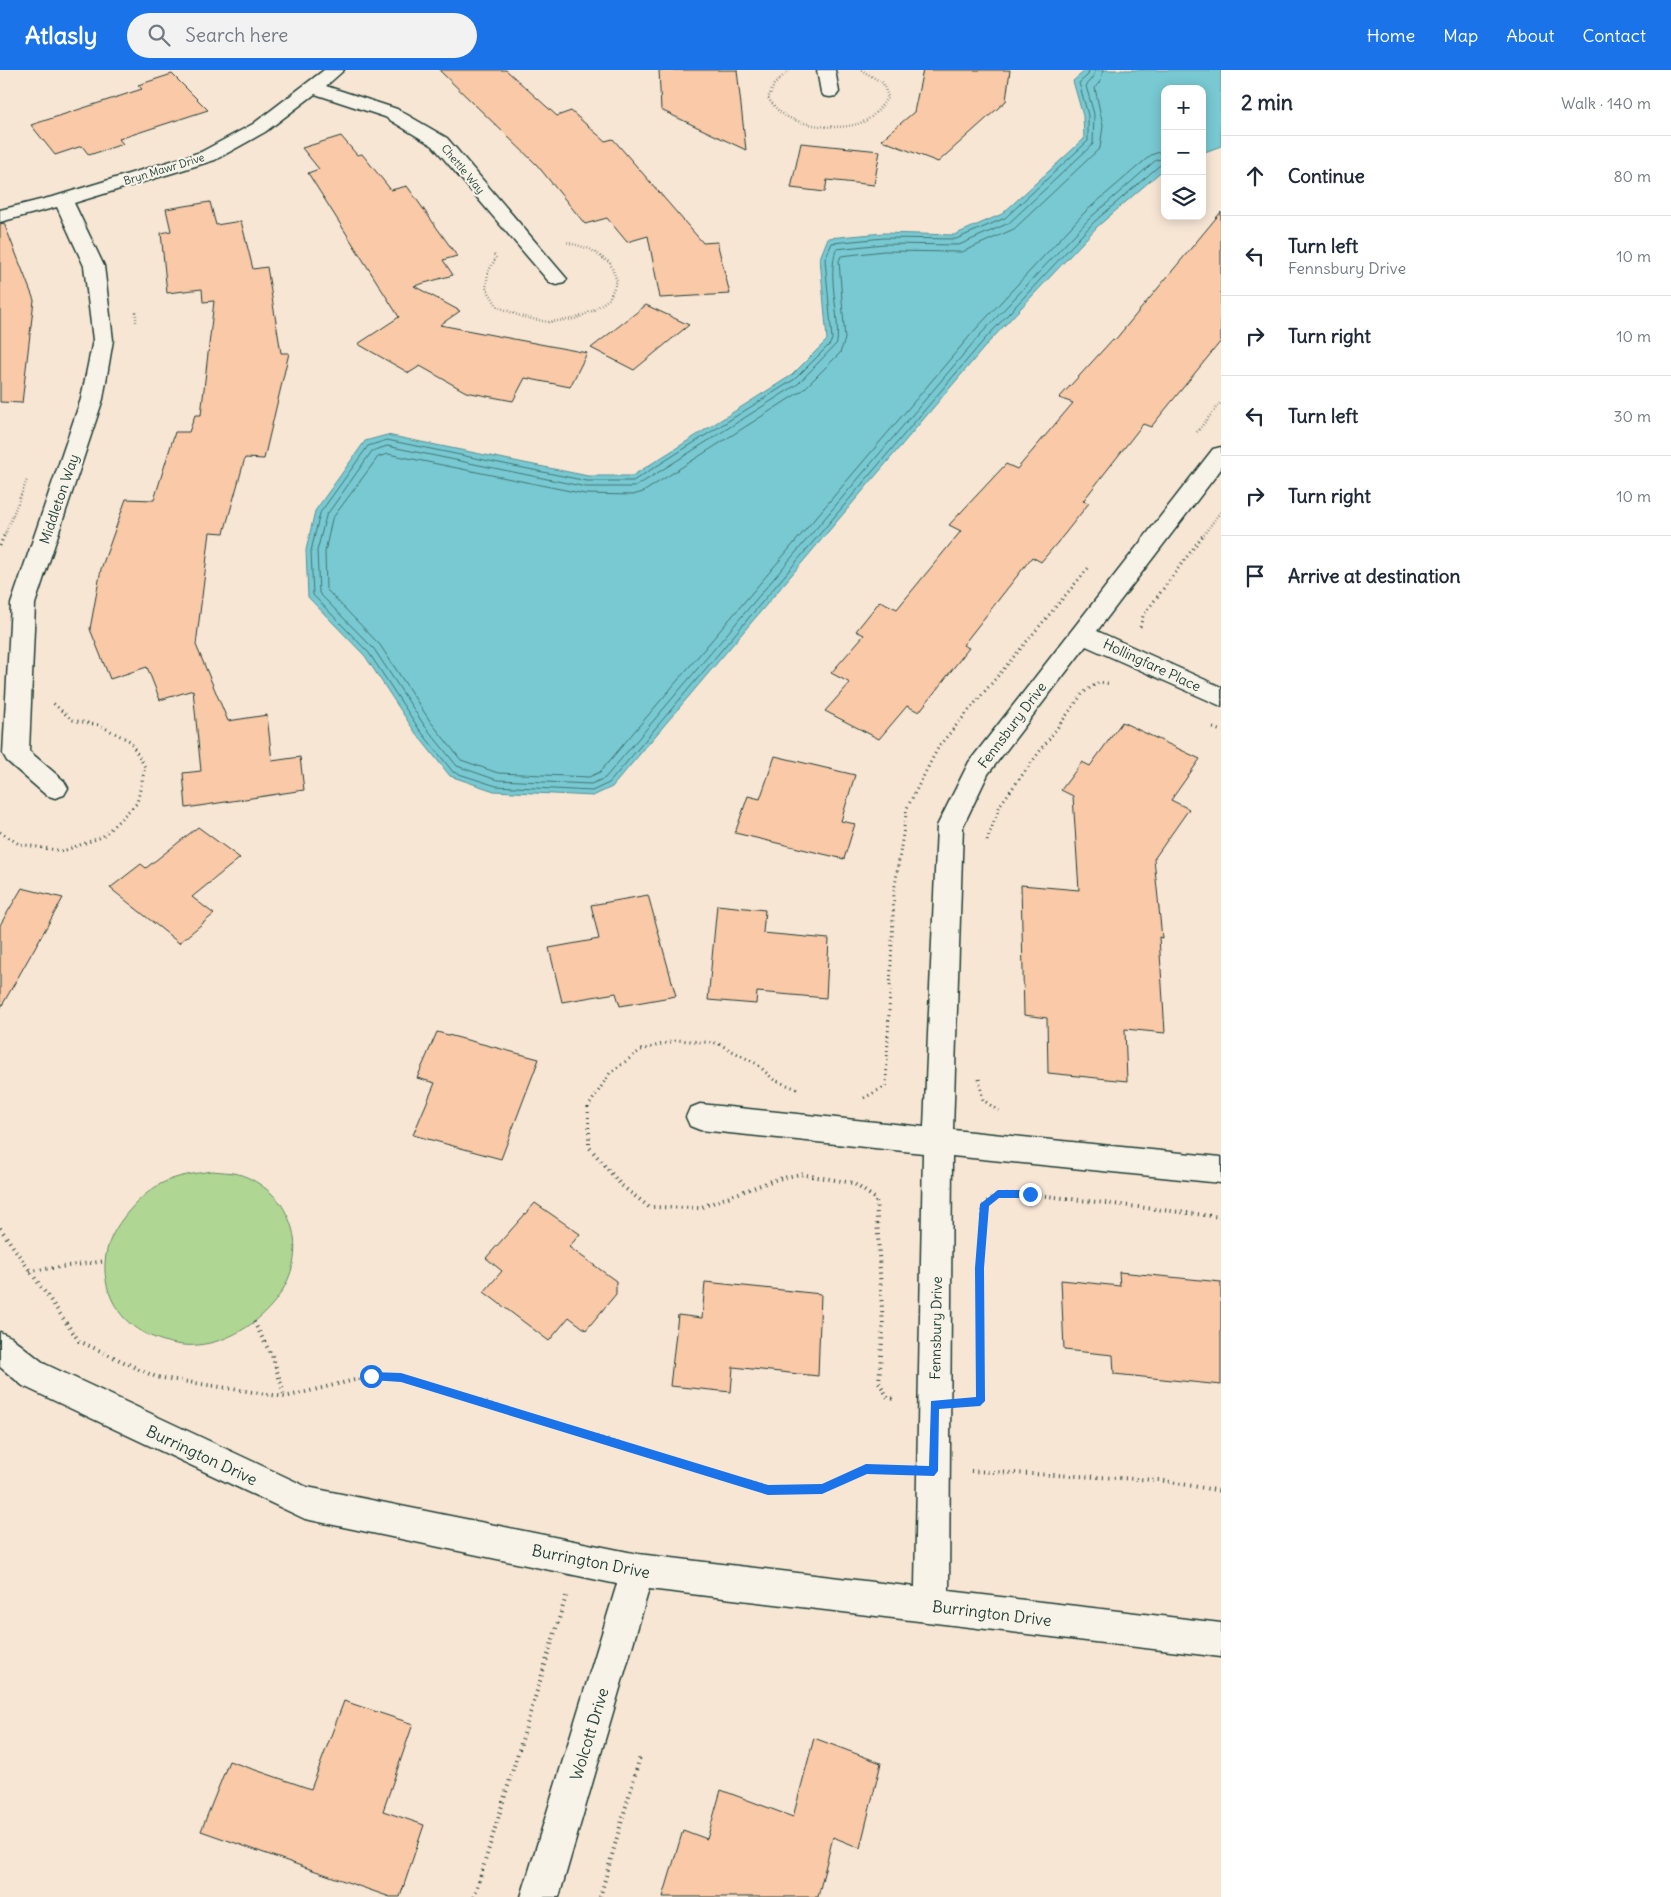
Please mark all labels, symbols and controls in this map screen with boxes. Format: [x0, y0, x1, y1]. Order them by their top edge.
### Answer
search box [127, 13, 477, 58]
text: Atlasly [25, 20, 97, 50]
icon: search [145, 21, 173, 49]
text: Search here [185, 23, 288, 47]
text: Home [1367, 24, 1415, 47]
text: Map [1443, 24, 1478, 47]
text: About [1506, 24, 1554, 47]
text: Contact [1582, 24, 1646, 47]
map controls [1161, 85, 1206, 220]
button: + [1161, 85, 1206, 130]
text: 2 min [1241, 89, 1293, 116]
text: Walk · 140 m [1561, 93, 1651, 113]
button: − [1161, 130, 1206, 175]
street label: Chettle Way [438, 141, 488, 197]
street label: Bryn Mawr Drive [122, 150, 206, 188]
icon: ahead [1241, 162, 1269, 190]
text: Continue [1288, 164, 1365, 188]
text: 80 m [1613, 166, 1651, 186]
button: layers [1161, 175, 1206, 220]
text: Turn left [1288, 234, 1358, 258]
icon: left [1241, 242, 1269, 270]
text: 10 m [1616, 246, 1651, 266]
text: Fennsbury Drive [1288, 258, 1406, 278]
icon: right [1241, 322, 1269, 350]
text: Turn right [1288, 324, 1371, 348]
text: 10 m [1616, 326, 1651, 346]
icon: left [1241, 402, 1269, 430]
text: Turn left [1288, 404, 1358, 428]
text: 30 m [1614, 406, 1651, 426]
street label: Middleton Way [35, 452, 83, 546]
icon: right [1241, 482, 1269, 510]
text: Turn right [1288, 484, 1371, 508]
text: 10 m [1616, 486, 1651, 506]
icon: arrive [1241, 562, 1269, 590]
text: Arrive at destination [1288, 564, 1461, 588]
street label: Hollingfare Place [1100, 635, 1204, 695]
street label: Fennsbury Drive [974, 678, 1050, 772]
route end [1019, 1183, 1042, 1206]
street label: Fennsbury Drive [926, 1276, 946, 1380]
route start [360, 1365, 383, 1388]
street label: Burrington Drive [143, 1421, 261, 1489]
street label: Burrington Drive [530, 1540, 652, 1582]
street label: Burrington Drive [931, 1596, 1053, 1630]
street label: Wolcott Drive [565, 1685, 613, 1783]

